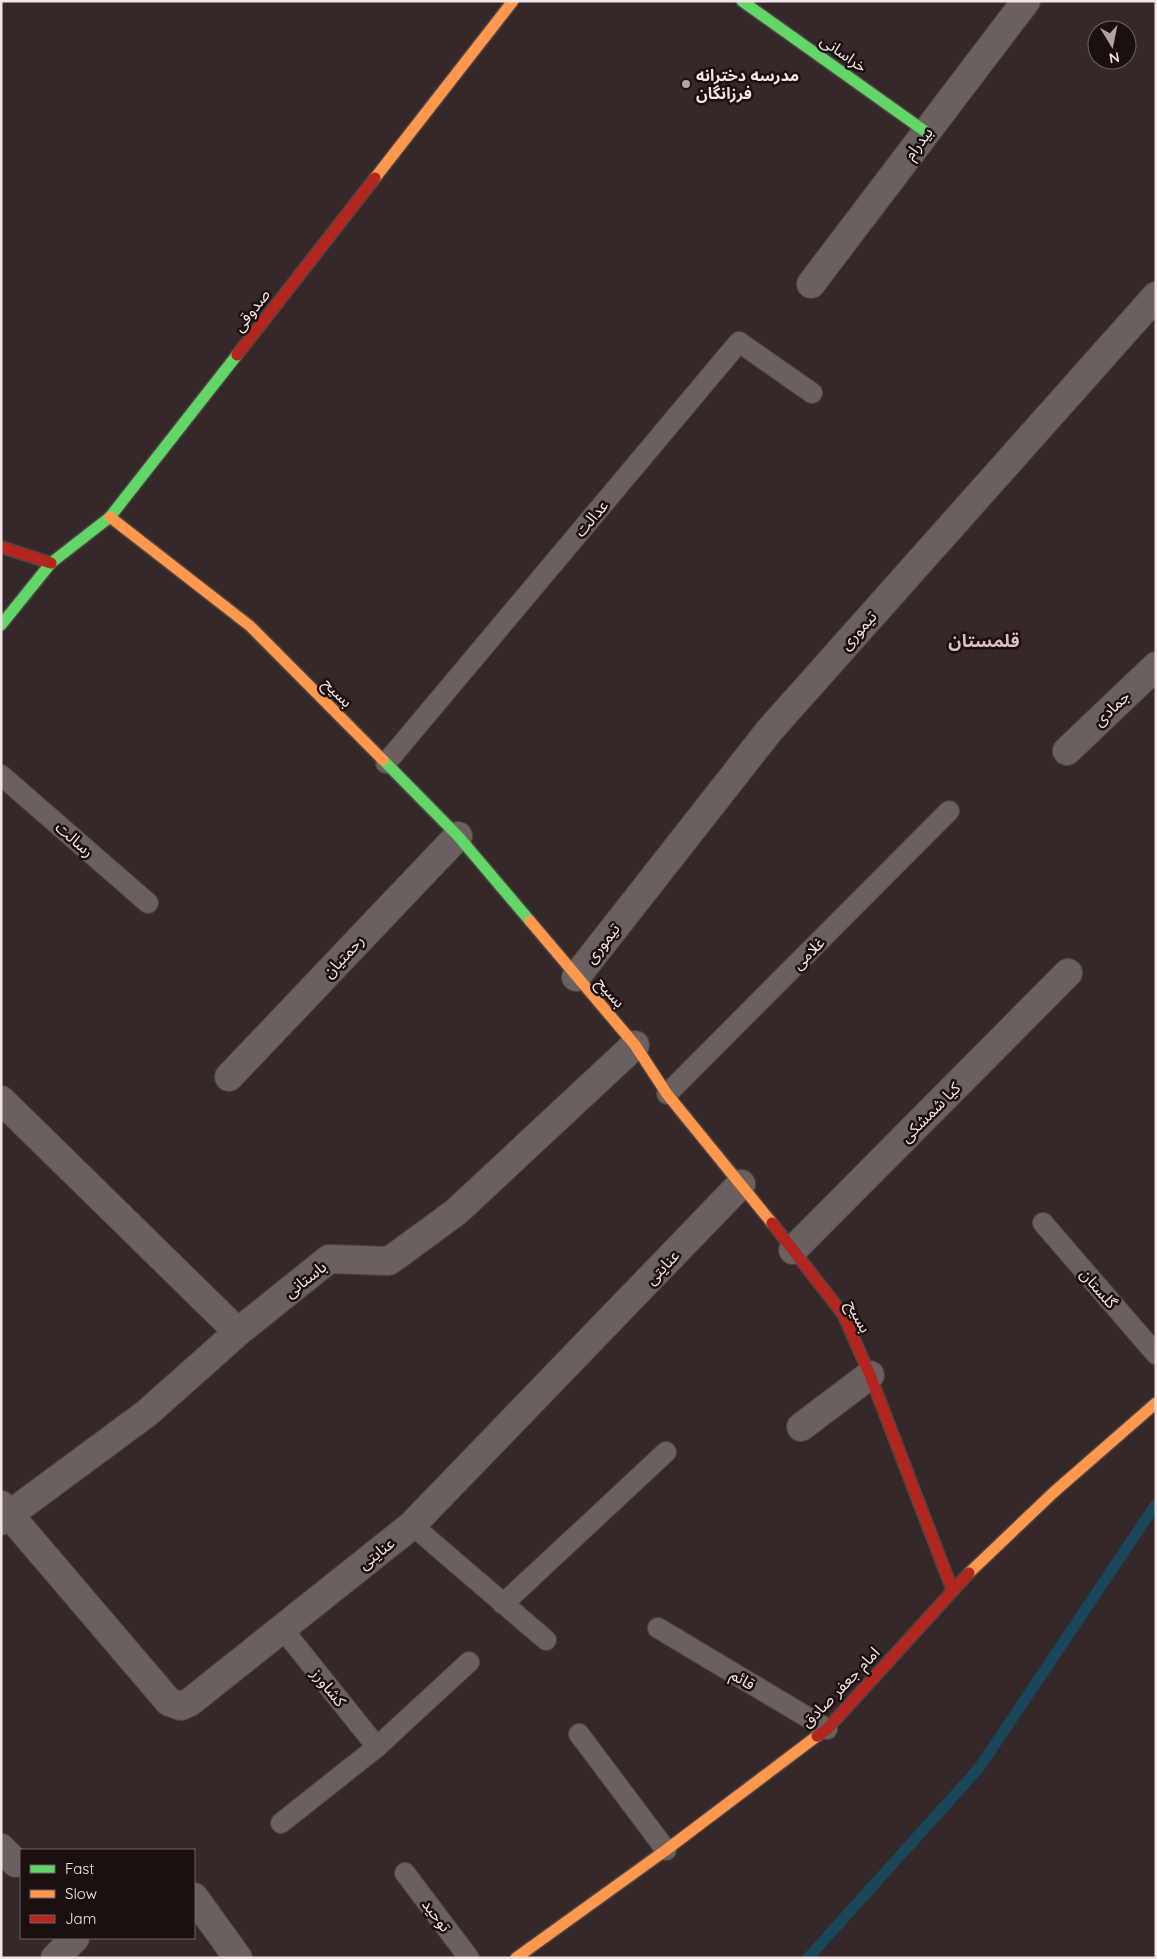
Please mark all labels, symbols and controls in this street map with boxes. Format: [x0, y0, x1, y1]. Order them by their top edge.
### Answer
north arrow [1087, 20, 1137, 70]
street label: خراسانی [817, 30, 871, 76]
text: N [1108, 48, 1121, 68]
place label: مدرسه دخترانه فرزانگان [696, 65, 799, 103]
marker: مدرسه دخترانه فرزانگان [680, 78, 692, 90]
street label: بیدرام [899, 123, 939, 165]
street label: صدوقی [228, 285, 274, 335]
street label: عدالت [570, 495, 612, 541]
street label: تیموری [835, 606, 881, 654]
district label: قلمستان [948, 629, 1020, 652]
street label: بسیح [317, 673, 357, 713]
street label: جمادی [1089, 686, 1133, 730]
street label: رسالت [52, 817, 98, 861]
street label: تیموری [580, 919, 624, 967]
street label: رحمتیان [318, 930, 368, 982]
street label: غلامی [788, 933, 828, 973]
street label: بسیح [590, 973, 630, 1013]
street label: کیا شمشکی [896, 1077, 965, 1146]
street label: عنایتی [641, 1245, 683, 1289]
street label: باستانی [280, 1256, 330, 1302]
street label: گلستان [1076, 1264, 1122, 1312]
street label: بسیح [839, 1296, 876, 1337]
street label: عنایتی [354, 1533, 398, 1573]
street label: امام جعفر صادق [797, 1642, 886, 1734]
street label: کشاورز [307, 1663, 351, 1711]
street label: قائم [726, 1664, 759, 1697]
legend [20, 1849, 195, 1939]
text: Fast [65, 1859, 94, 1878]
text: Slow [65, 1884, 97, 1903]
street label: توحید [418, 1895, 456, 1936]
text: Jam [65, 1909, 96, 1928]

